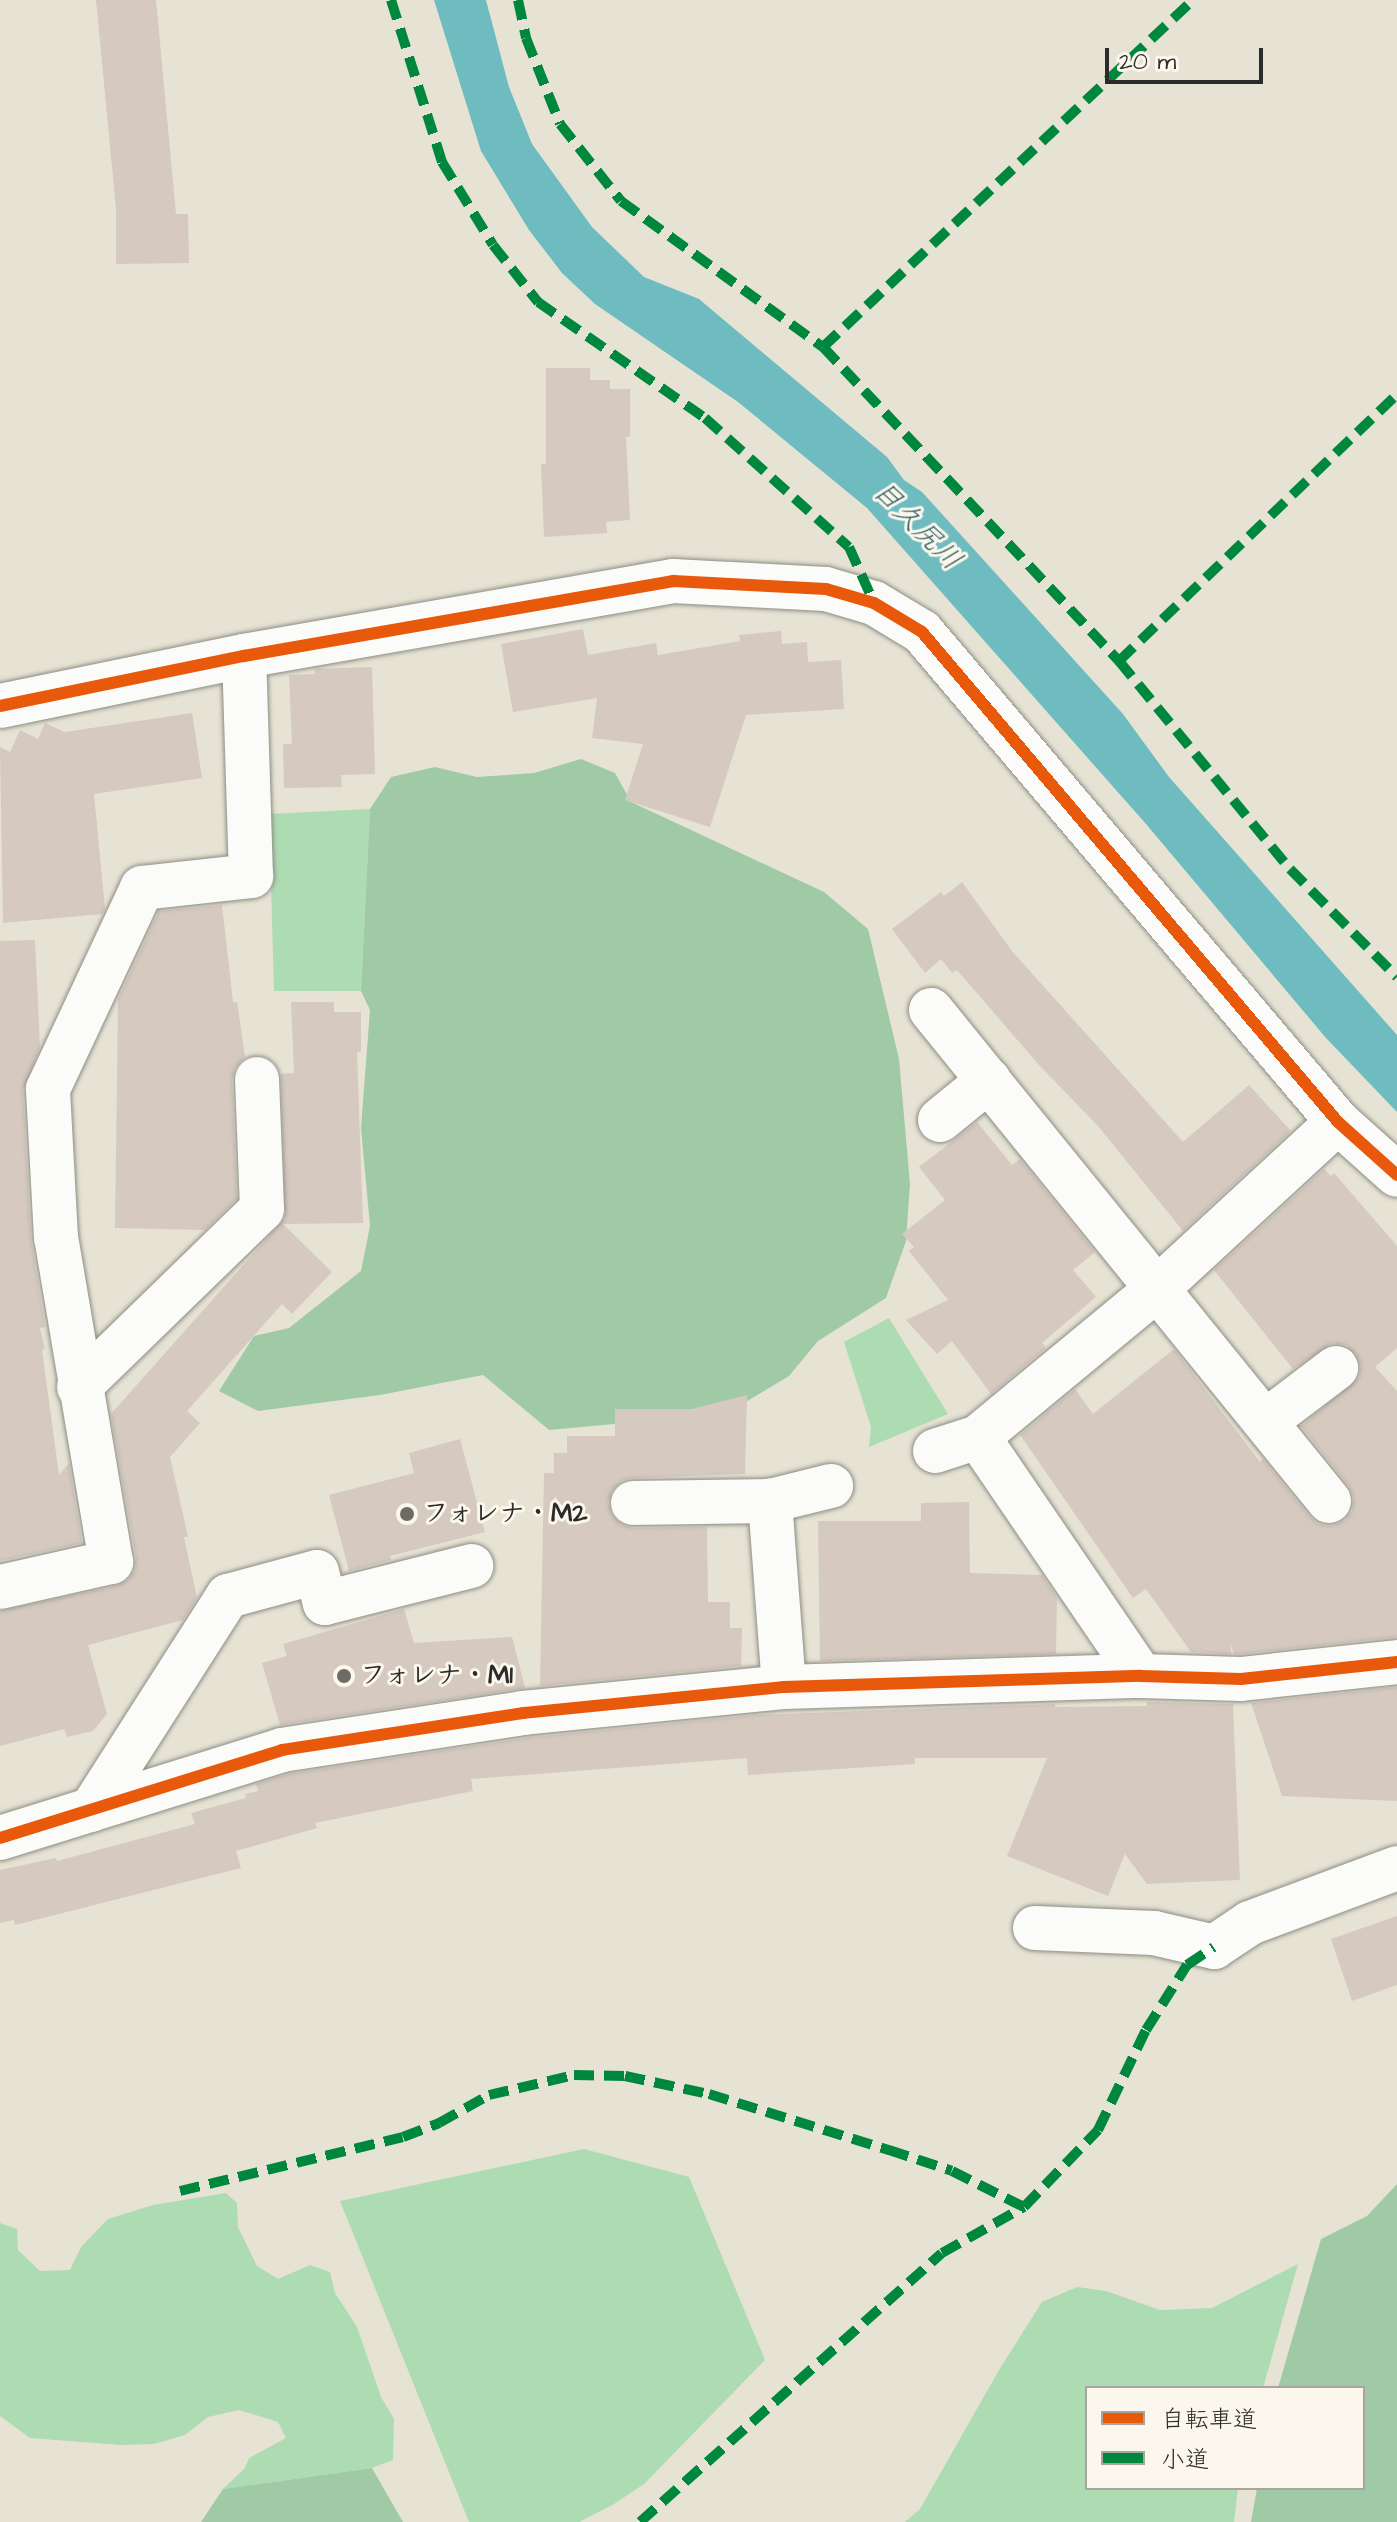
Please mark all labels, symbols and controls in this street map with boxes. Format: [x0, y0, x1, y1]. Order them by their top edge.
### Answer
scale bar [1109, 32, 1267, 82]
text: 20 m [1119, 45, 1176, 79]
water label: 目久尻川 [866, 475, 968, 577]
place label: フォレナ・M2 [423, 1498, 589, 1530]
marker: フォレナ・M2 [398, 1505, 416, 1523]
place label: フォレナ・M1 [360, 1660, 515, 1692]
marker: フォレナ・M1 [335, 1667, 353, 1685]
legend [1085, 2386, 1365, 2490]
text: 自転車道 [1161, 2403, 1257, 2437]
text: 小道 [1161, 2443, 1209, 2477]

